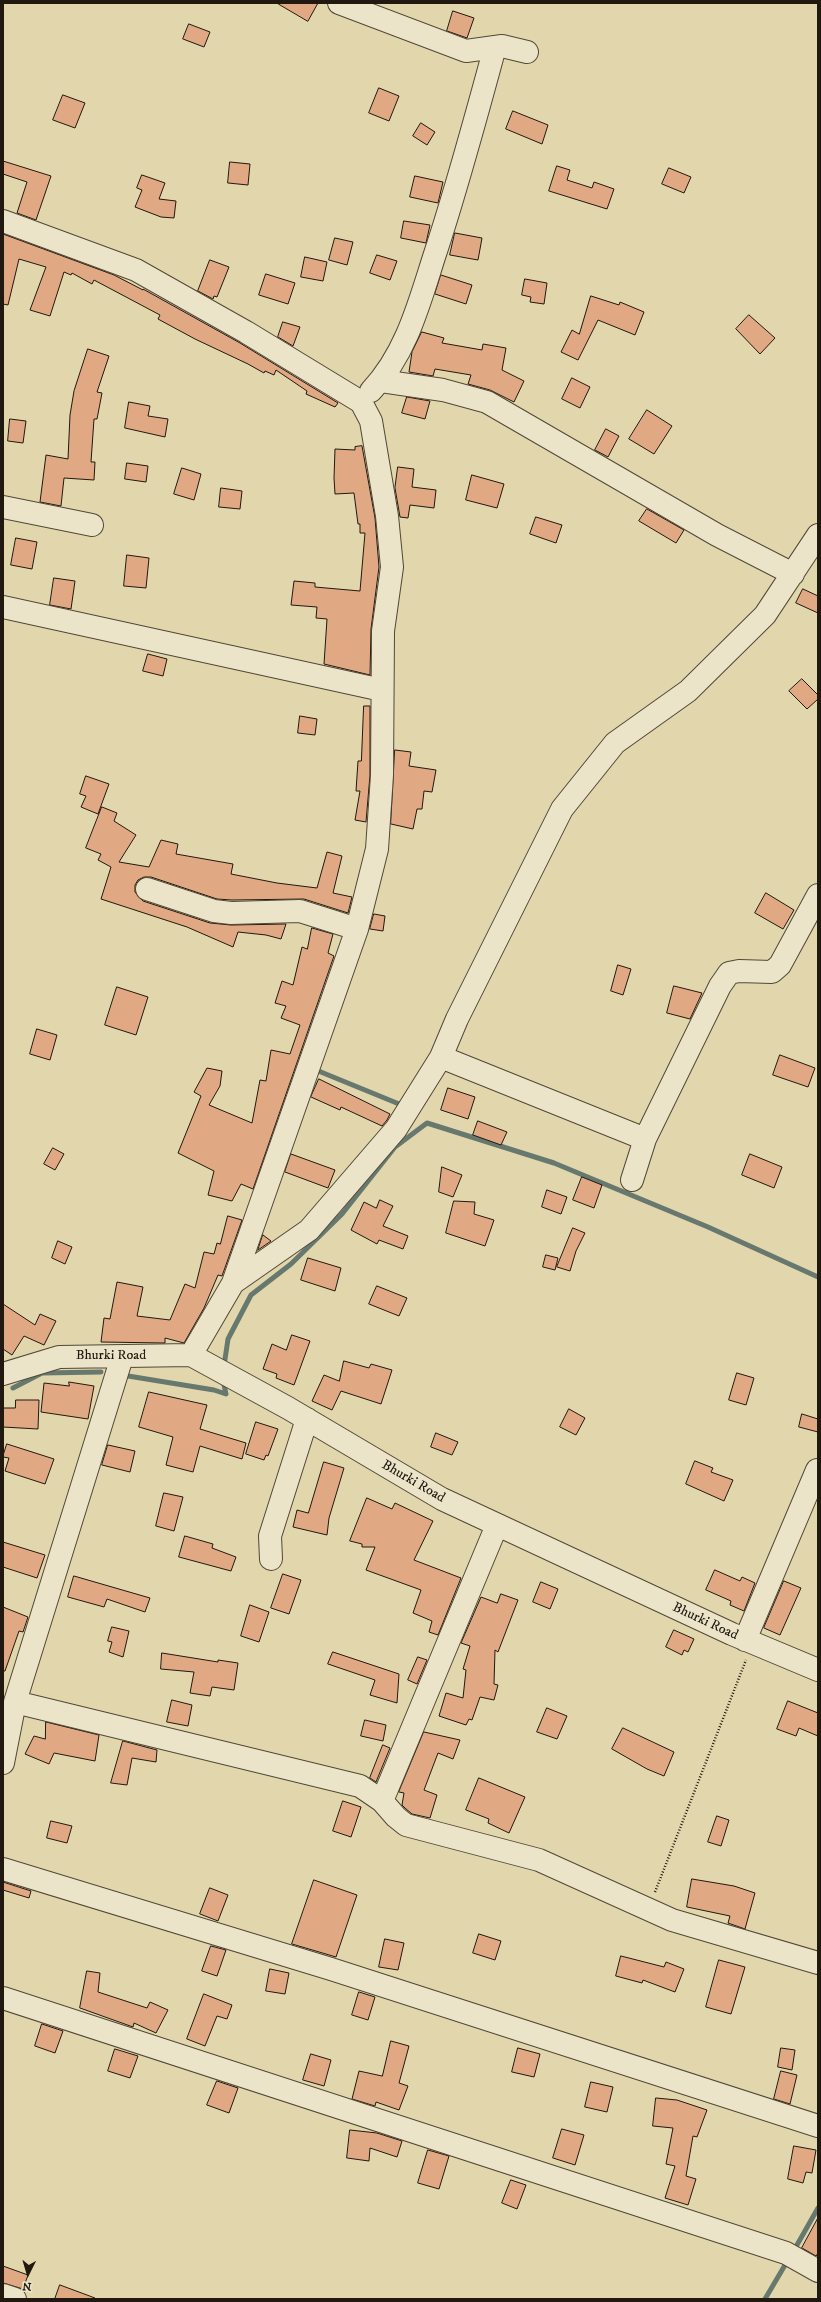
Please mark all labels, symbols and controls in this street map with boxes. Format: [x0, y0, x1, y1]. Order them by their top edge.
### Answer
street label: Bhurki Road [76, 1348, 146, 1364]
street label: Bhurki Road [378, 1457, 448, 1507]
street label: Bhurki Road [670, 1599, 740, 1645]
north arrow [8, 2254, 48, 2294]
text: N [22, 2279, 32, 2293]

